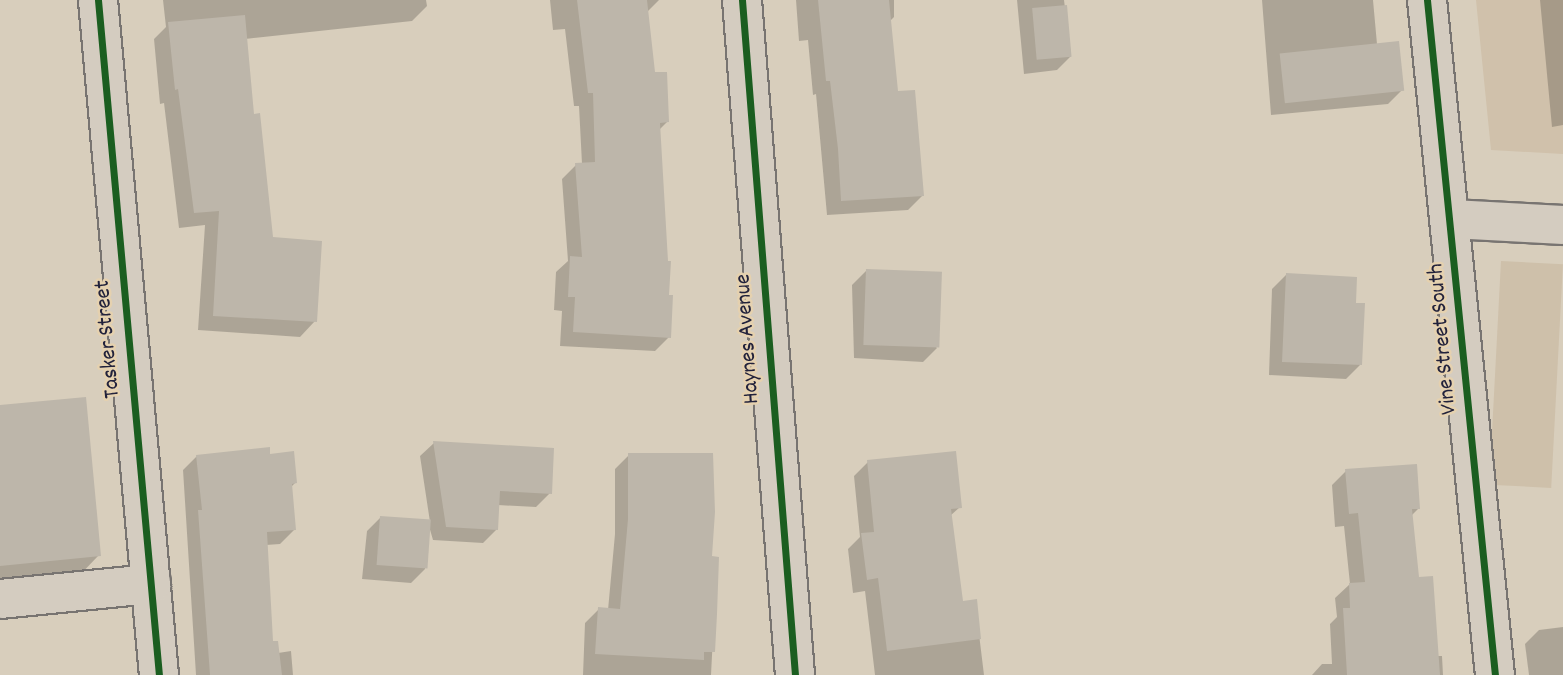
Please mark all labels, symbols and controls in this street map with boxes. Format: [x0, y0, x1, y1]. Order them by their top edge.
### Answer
street label: Vine Street South [1424, 262, 1464, 416]
street label: Haynes Avenue [731, 273, 767, 405]
street label: Tasker Street [90, 279, 128, 399]

